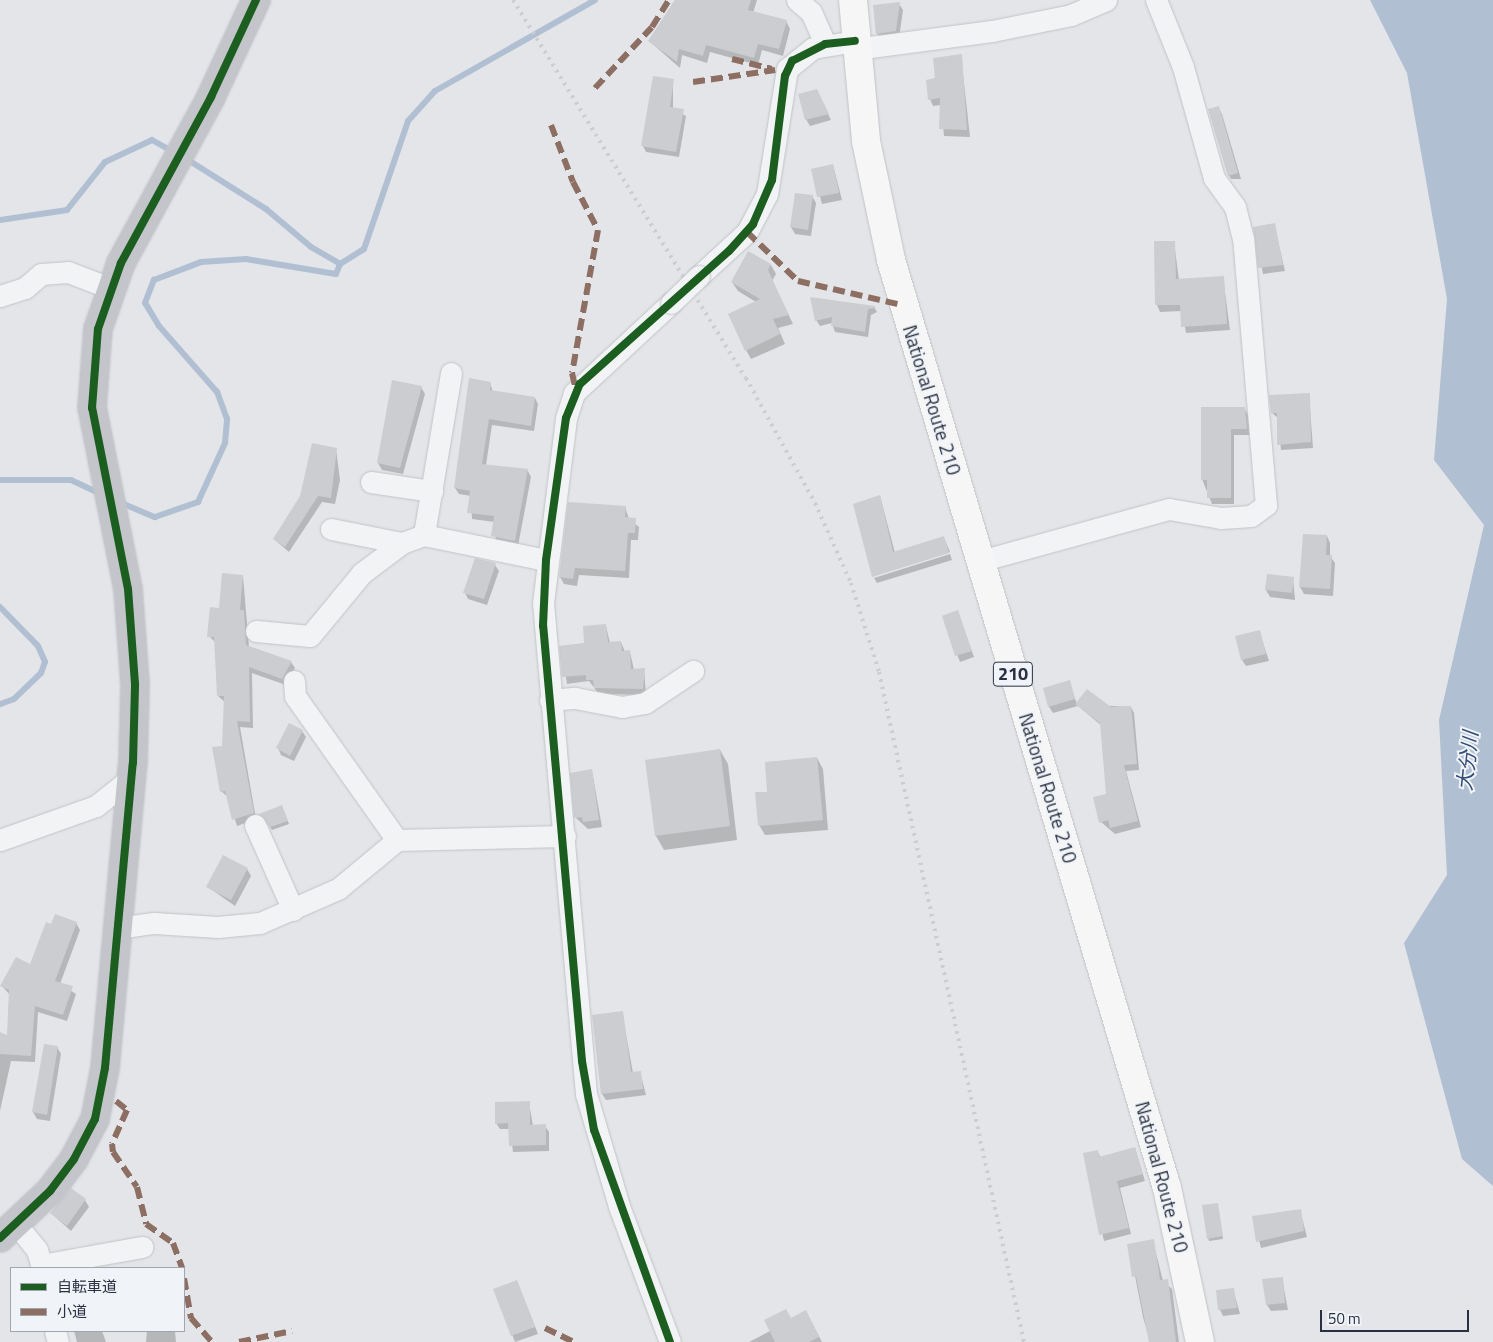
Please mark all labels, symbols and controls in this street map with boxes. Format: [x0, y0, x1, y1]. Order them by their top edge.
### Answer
street label: National Route 210 [898, 322, 966, 478]
road number: 210 [992, 659, 1034, 690]
street label: National Route 210 [1014, 710, 1082, 866]
water label: 大分川 [1452, 730, 1482, 792]
street label: National Route 210 [1131, 1099, 1193, 1255]
legend [10, 1267, 185, 1332]
text: 自転車道 [57, 1275, 117, 1298]
text: 小道 [57, 1300, 87, 1323]
scale bar [1323, 1300, 1472, 1332]
text: 50 m [1328, 1307, 1361, 1330]

